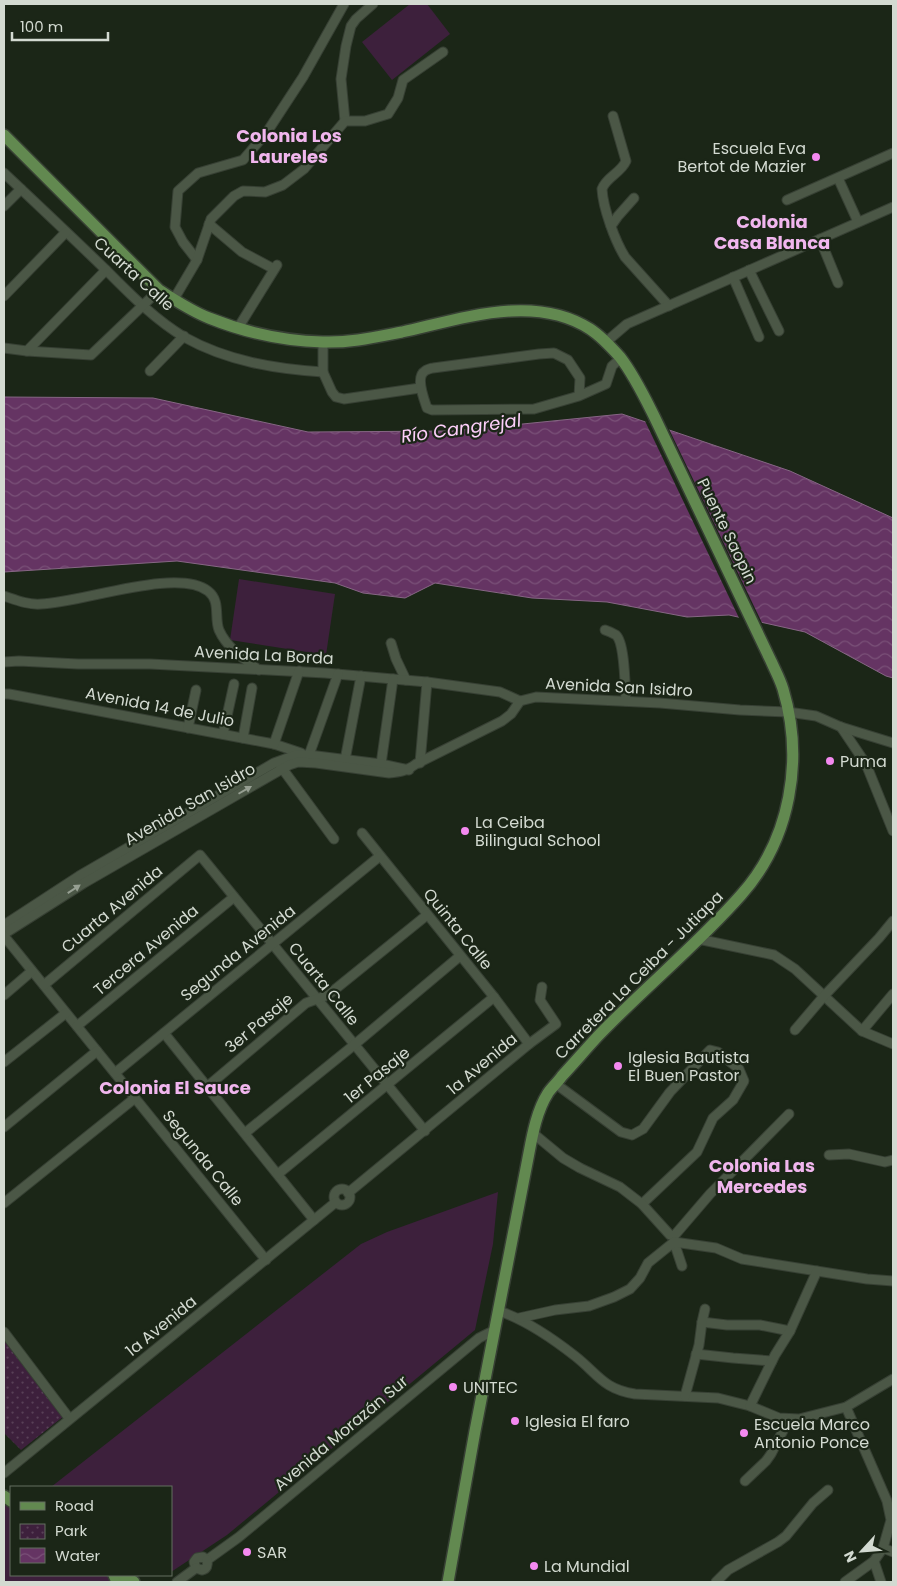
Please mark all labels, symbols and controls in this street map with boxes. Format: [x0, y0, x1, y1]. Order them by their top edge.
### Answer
scale bar [12, 10, 109, 42]
text: 100 m [20, 16, 63, 37]
district label: Colonia Los Laureles [236, 123, 342, 169]
place label: Escuela Eva Bertot de Mazier [677, 137, 806, 178]
marker: Escuela Eva Bertot de Mazier [810, 151, 822, 163]
district label: Colonia Casa Blanca [714, 209, 830, 255]
street label: Cuarta Calle [89, 232, 179, 316]
water label: Río Cangrejal [399, 407, 523, 449]
street label: Puente Saopin [691, 474, 763, 588]
street label: Avenida La Borda [194, 640, 334, 670]
street label: Avenida San Isidro [545, 672, 693, 702]
street label: Avenida 14 de Julio [84, 681, 236, 733]
place label: Puma [840, 750, 887, 773]
marker: Puma [824, 755, 836, 767]
street label: Avenida San Isidro [120, 757, 260, 851]
one-way arrow [238, 785, 251, 794]
place label: La Ceiba Bilingual School [475, 811, 601, 852]
marker: La Ceiba Bilingual School [459, 825, 471, 837]
street label: Cuarta Avenida [56, 860, 168, 958]
street label: Quinta Calle [418, 883, 498, 975]
one-way arrow [68, 884, 81, 894]
street label: Carretera La Ceiba - Jutiapa [550, 886, 728, 1064]
street label: Tercera Avenida [89, 899, 203, 1001]
street label: Segunda Avenida [176, 899, 300, 1007]
street label: Cuarta Calle [283, 937, 365, 1031]
street label: 3er Pasaje [220, 988, 298, 1058]
street label: 1a Avenida [442, 1028, 522, 1100]
street label: 1er Pasaje [339, 1041, 415, 1109]
place label: Iglesia Bautista El Buen Pastor [628, 1046, 750, 1087]
marker: Iglesia Bautista El Buen Pastor [612, 1060, 624, 1072]
district label: Colonia El Sauce [99, 1075, 251, 1100]
street label: Segunda Calle [157, 1105, 249, 1211]
district label: Colonia Las Mercedes [709, 1153, 815, 1199]
street label: 1a Avenida [120, 1290, 202, 1362]
street label: Avenida Morazán Sur [269, 1370, 413, 1496]
place label: UNITEC [463, 1376, 518, 1399]
marker: UNITEC [447, 1381, 459, 1393]
place label: Iglesia El faro [525, 1410, 630, 1433]
place label: Escuela Marco Antonio Ponce [754, 1413, 870, 1454]
marker: Iglesia El faro [509, 1415, 521, 1427]
marker: Escuela Marco Antonio Ponce [738, 1427, 750, 1439]
legend [10, 1486, 172, 1576]
text: Road [55, 1495, 94, 1516]
text: Park [55, 1520, 87, 1541]
north arrow [837, 1526, 887, 1576]
place label: SAR [257, 1541, 287, 1564]
text: Water [55, 1545, 101, 1566]
marker: SAR [241, 1546, 253, 1558]
text: N [839, 1548, 862, 1566]
place label: La Mundial [544, 1555, 630, 1578]
marker: La Mundial [528, 1560, 540, 1572]

